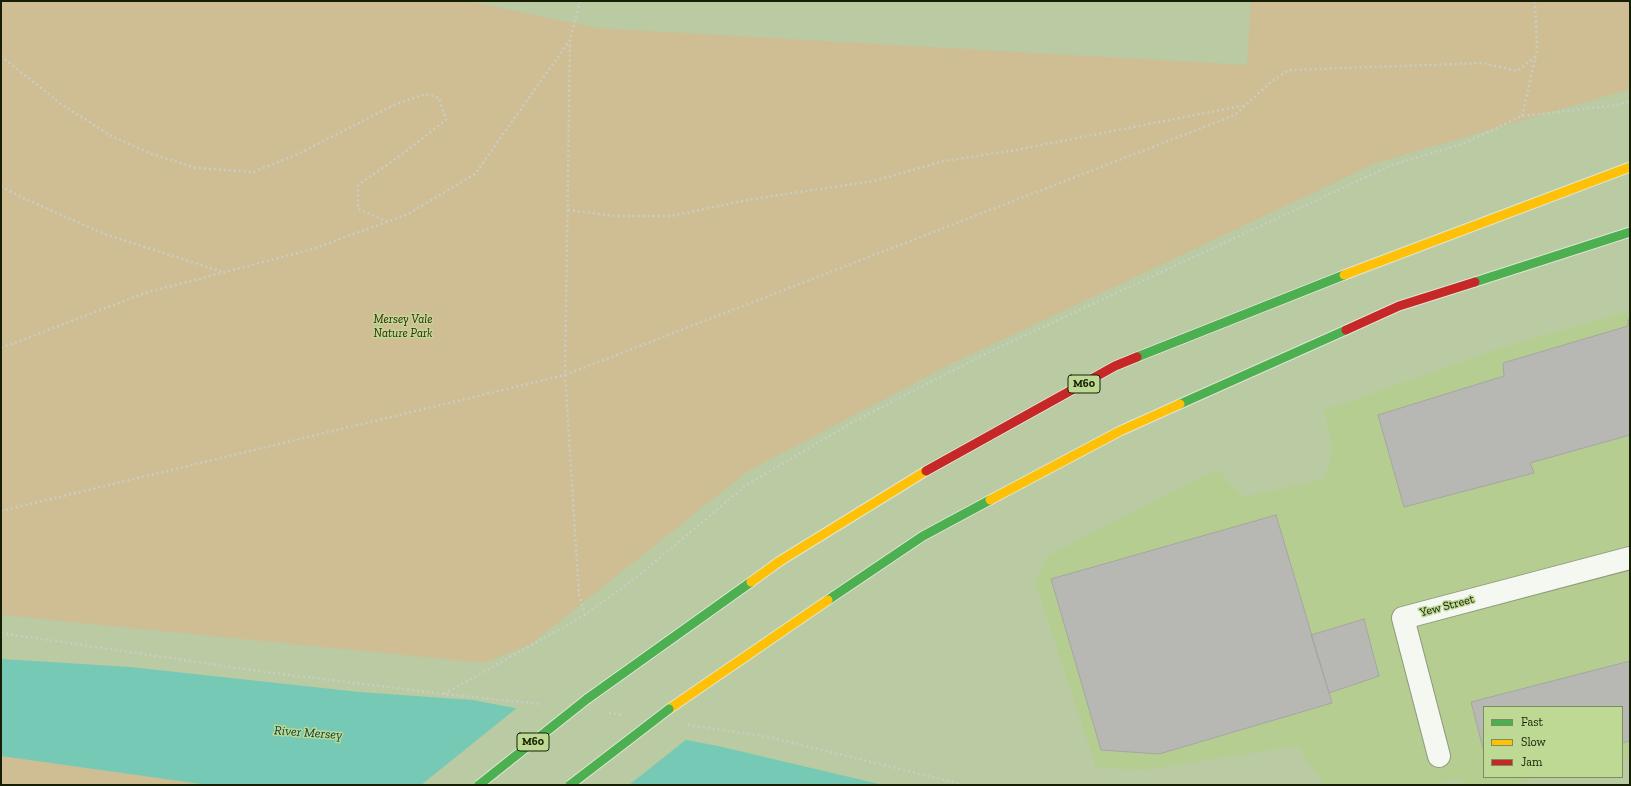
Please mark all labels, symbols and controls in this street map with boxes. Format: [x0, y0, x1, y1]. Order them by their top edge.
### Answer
park label: Mersey Vale Nature Park [374, 313, 432, 341]
road number: M60 [1068, 375, 1100, 393]
street label: Yew Street [1418, 592, 1476, 620]
legend [1483, 706, 1623, 778]
text: Fast [1521, 715, 1543, 729]
water label: River Mersey [273, 723, 343, 743]
road number: M60 [517, 733, 549, 751]
text: Slow [1521, 735, 1546, 749]
text: Jam [1521, 755, 1542, 769]

